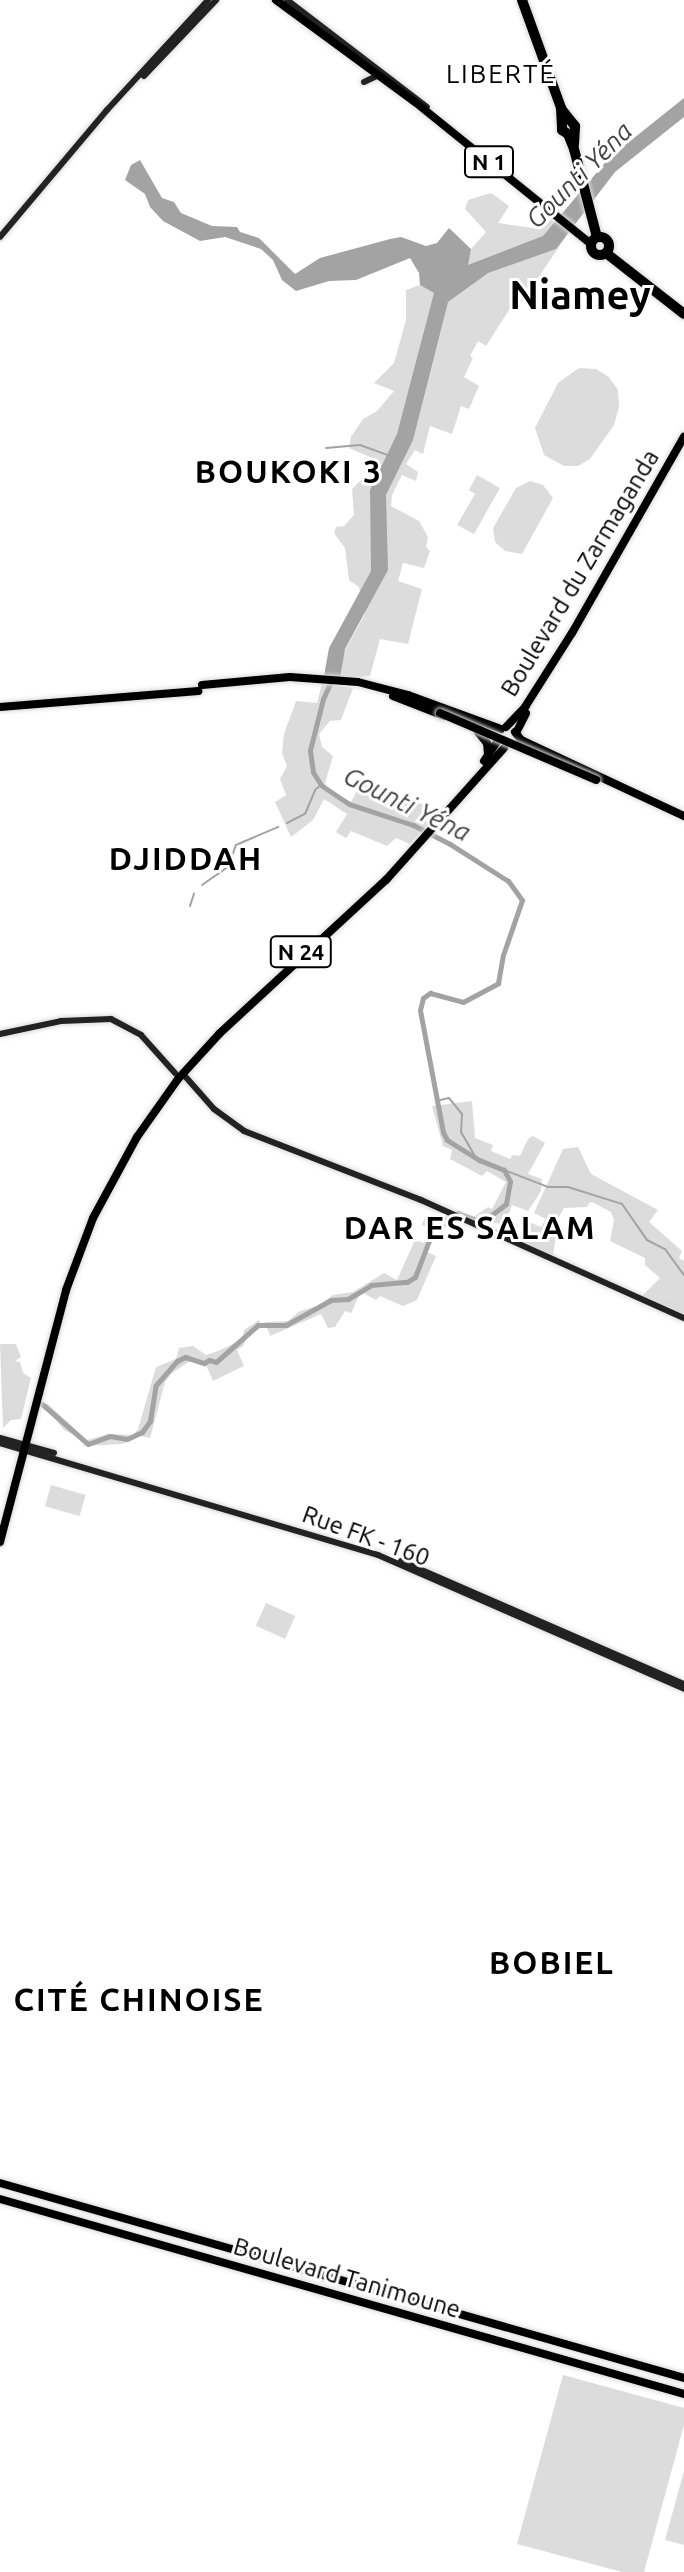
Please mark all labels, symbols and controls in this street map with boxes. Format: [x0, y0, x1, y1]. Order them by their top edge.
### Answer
district label: LIBERTÉ [446, 58, 556, 90]
water label: Gounti Yéna [519, 115, 639, 235]
road number: N 1 [463, 144, 515, 180]
district label: Niamey [509, 271, 651, 319]
street label: Boulevard du Zarmaganda [495, 444, 665, 702]
district label: BOUKOKI 3 [195, 452, 383, 490]
water label: Gounti Yéna [338, 760, 476, 848]
district label: DJIDDAH [109, 839, 263, 877]
road number: N 24 [269, 934, 333, 970]
district label: DAR ES SALAM [344, 1208, 596, 1246]
street label: Rue FK - 160 [299, 1500, 433, 1572]
district label: BOBIEL [489, 1943, 615, 1981]
district label: CITÉ CHINOISE [13, 1980, 265, 2018]
street label: Boulevard Tanimoune [230, 2232, 464, 2324]

